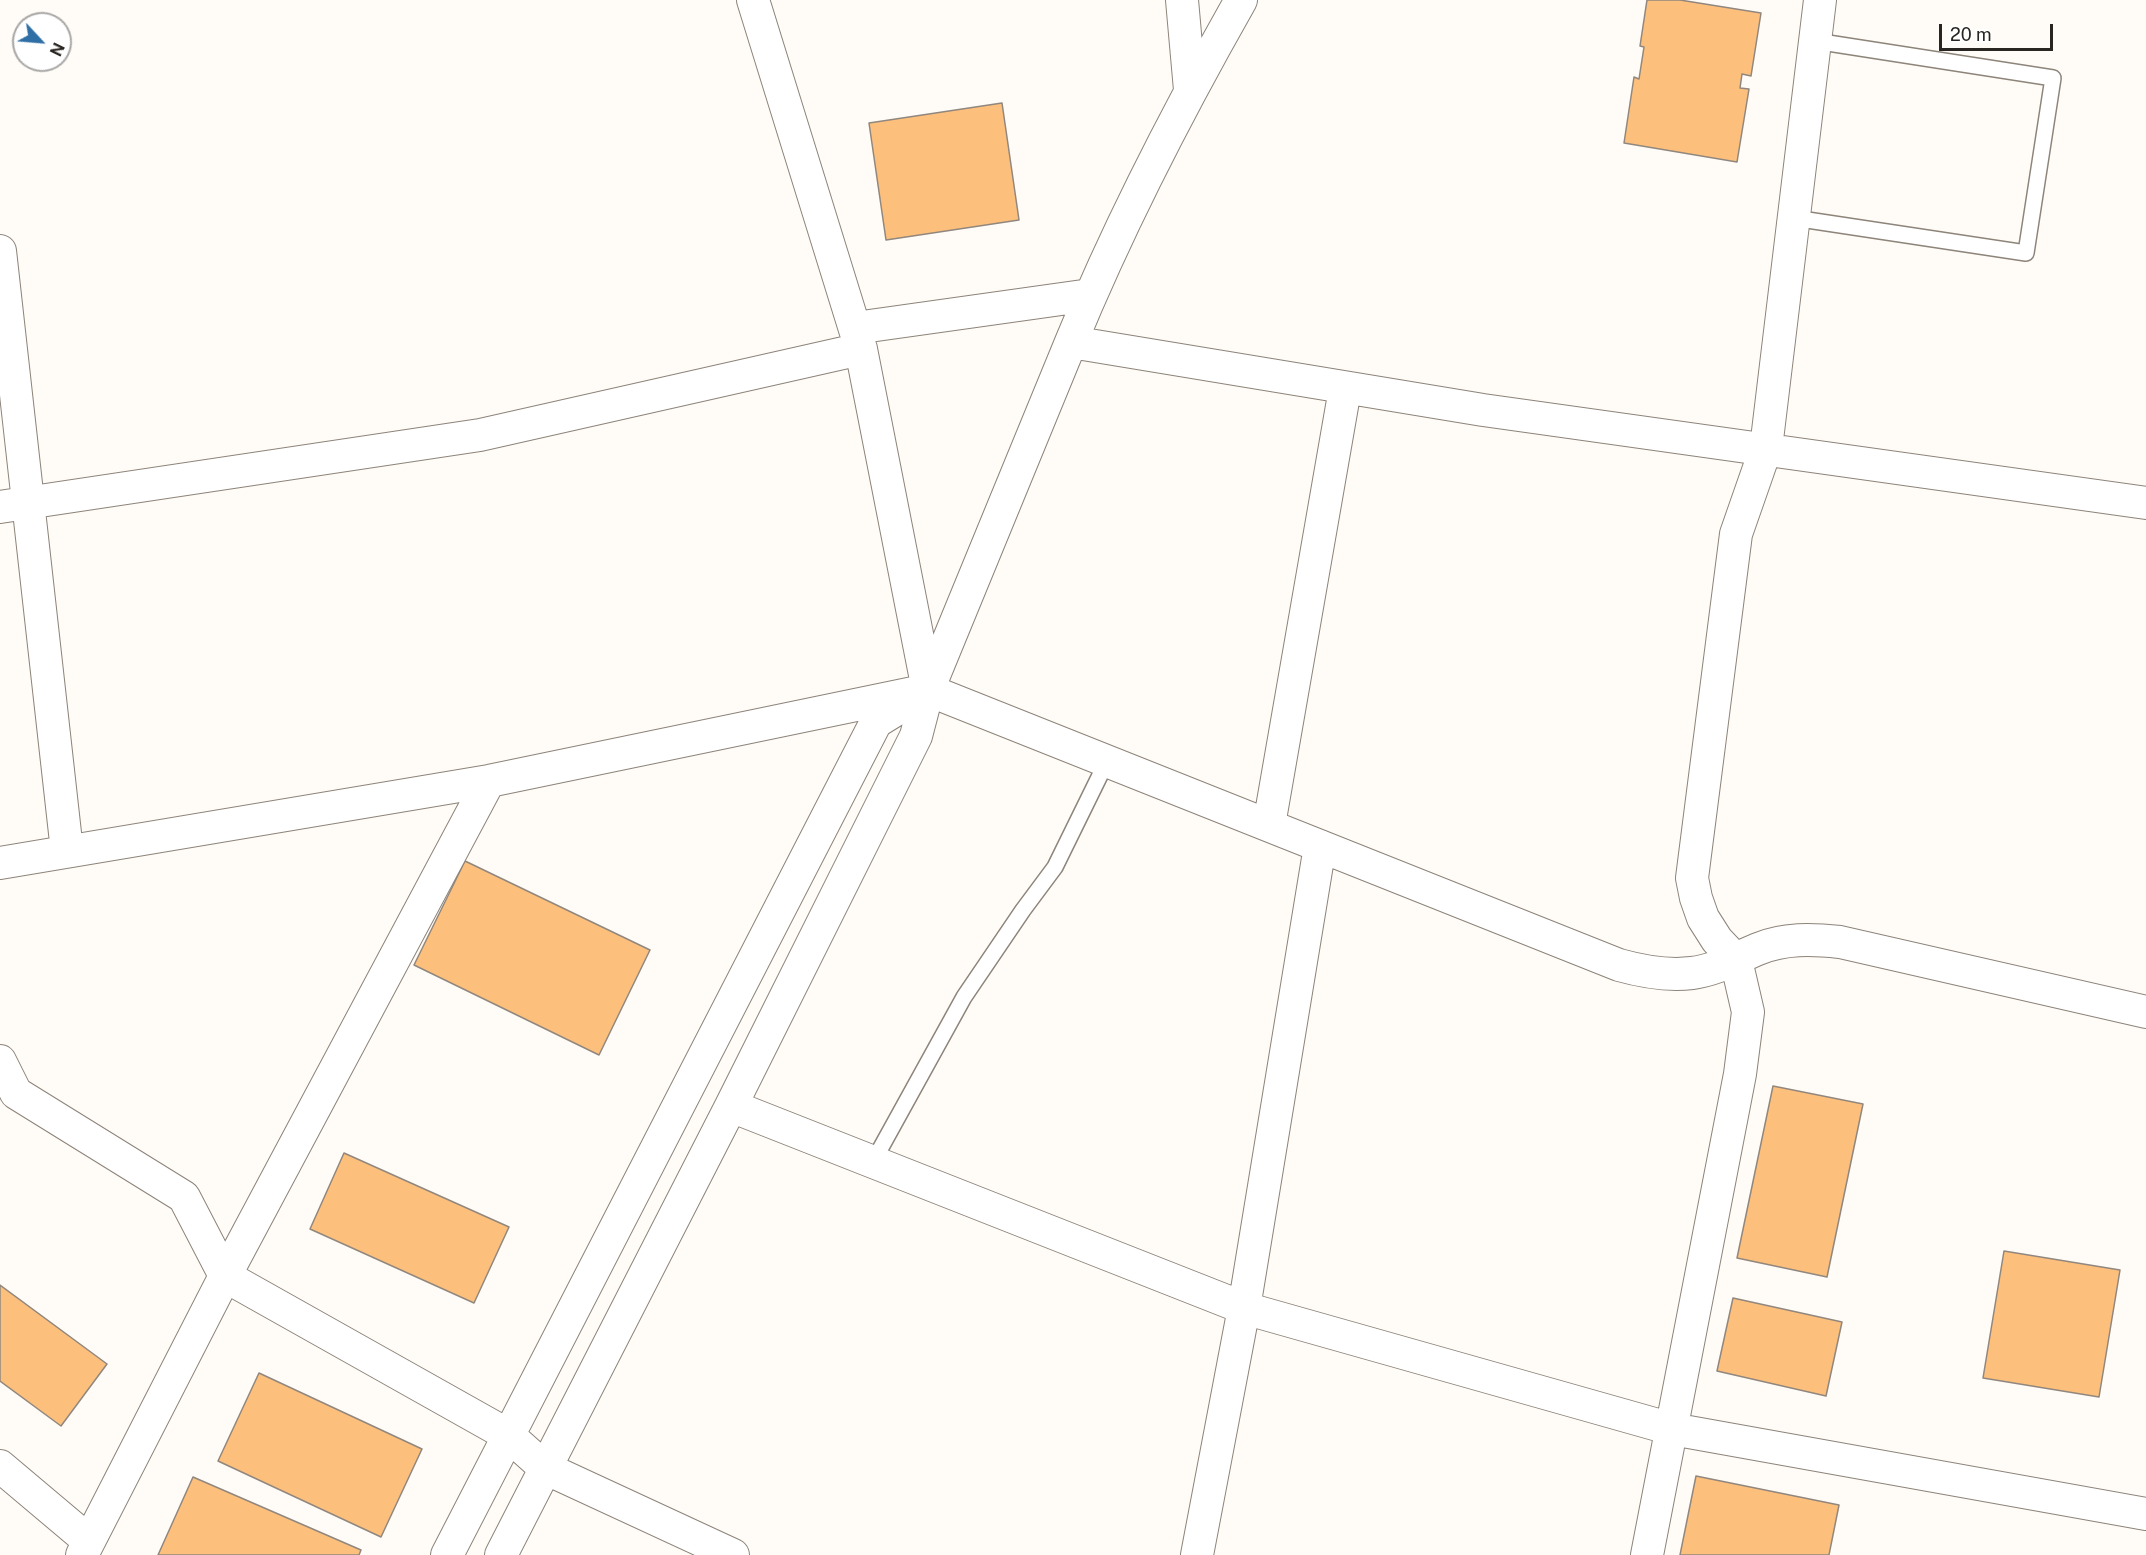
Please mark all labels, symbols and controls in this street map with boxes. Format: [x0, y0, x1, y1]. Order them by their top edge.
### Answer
north arrow [12, 12, 72, 72]
scale bar [1942, 12, 2056, 50]
text: 20 m [1950, 24, 1992, 45]
text: N [46, 39, 68, 59]

